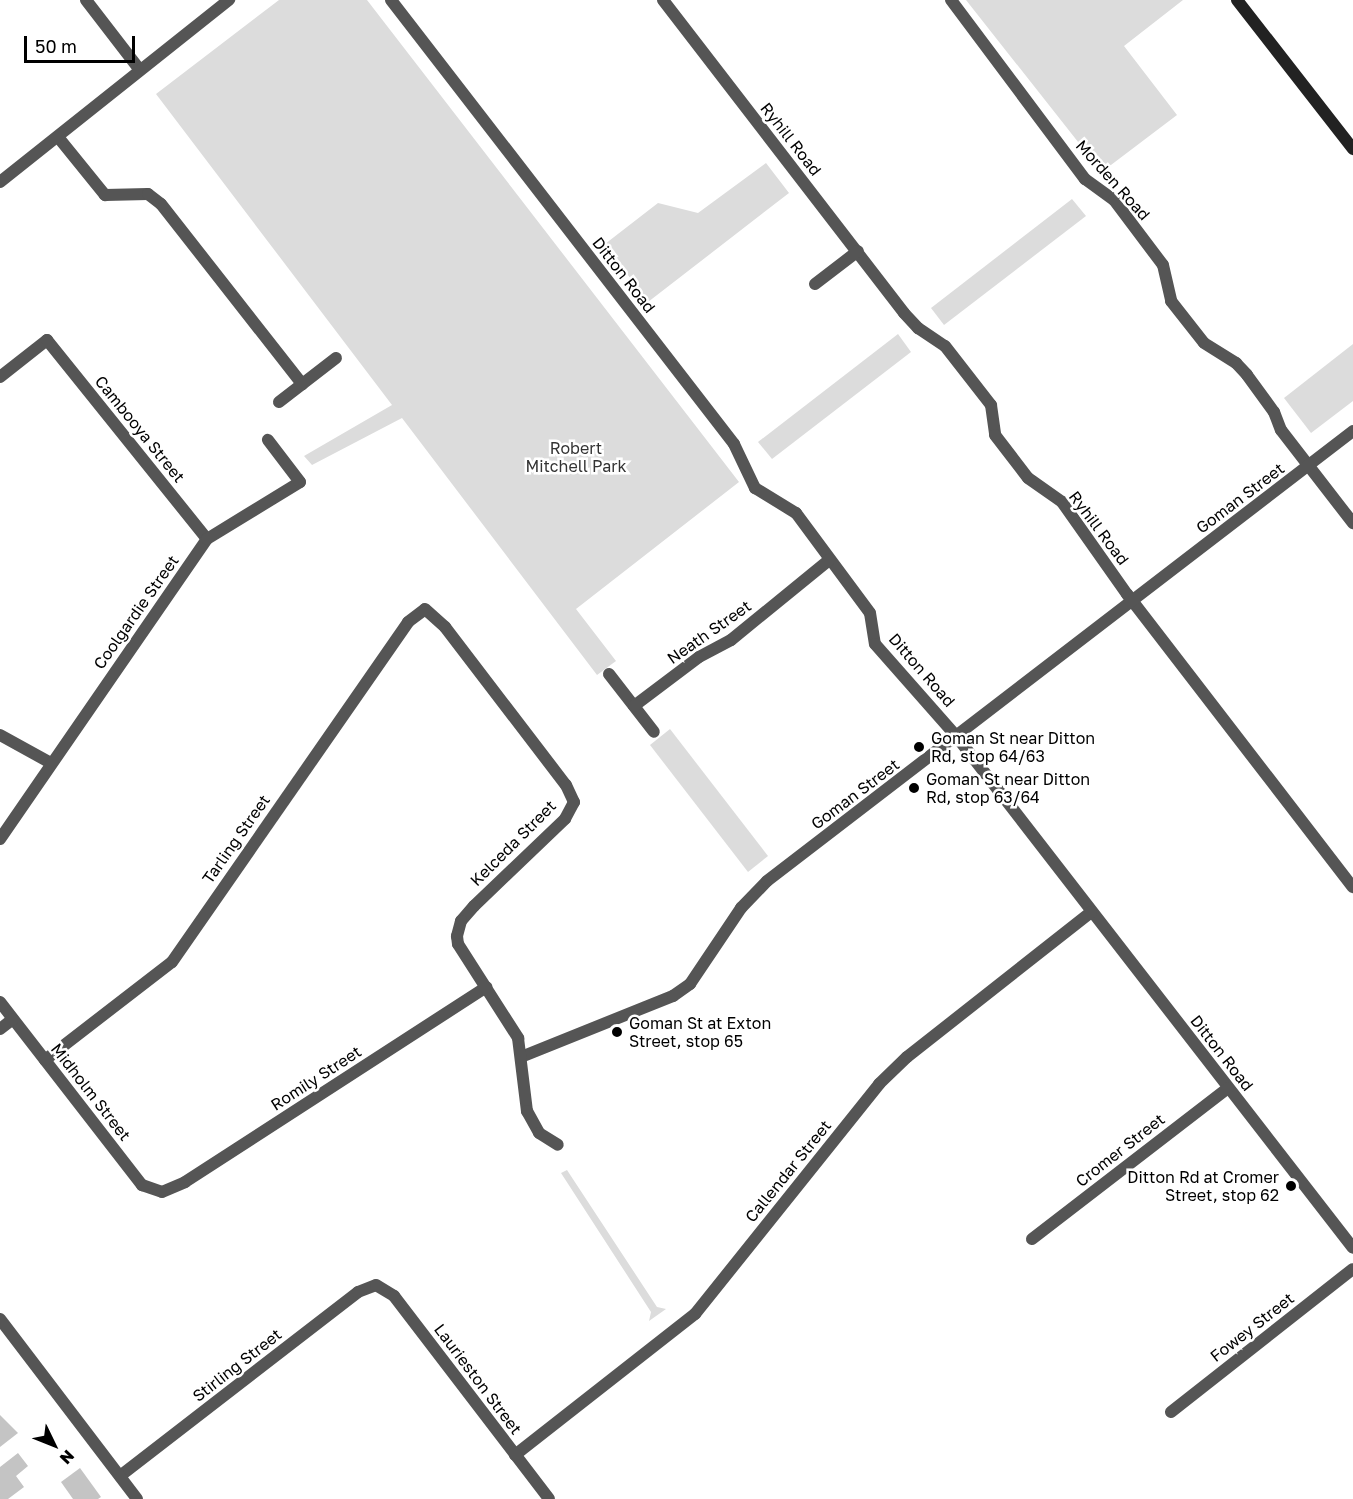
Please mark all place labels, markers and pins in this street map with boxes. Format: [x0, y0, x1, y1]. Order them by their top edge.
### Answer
place label: Goman St near Ditton Rd, stop 64/63 [931, 728, 1095, 766]
marker: Goman St near Ditton Rd, stop 64/63 [912, 740, 926, 754]
place label: Goman St near Ditton Rd, stop 63/64 [926, 769, 1090, 807]
marker: Goman St near Ditton Rd, stop 63/64 [907, 781, 921, 795]
place label: Goman St at Exton Street, stop 65 [629, 1013, 771, 1051]
marker: Goman St at Exton Street, stop 65 [610, 1025, 624, 1039]
place label: Ditton Rd at Cromer Street, stop 62 [1127, 1167, 1279, 1205]
marker: Ditton Rd at Cromer Street, stop 62 [1284, 1179, 1298, 1193]

